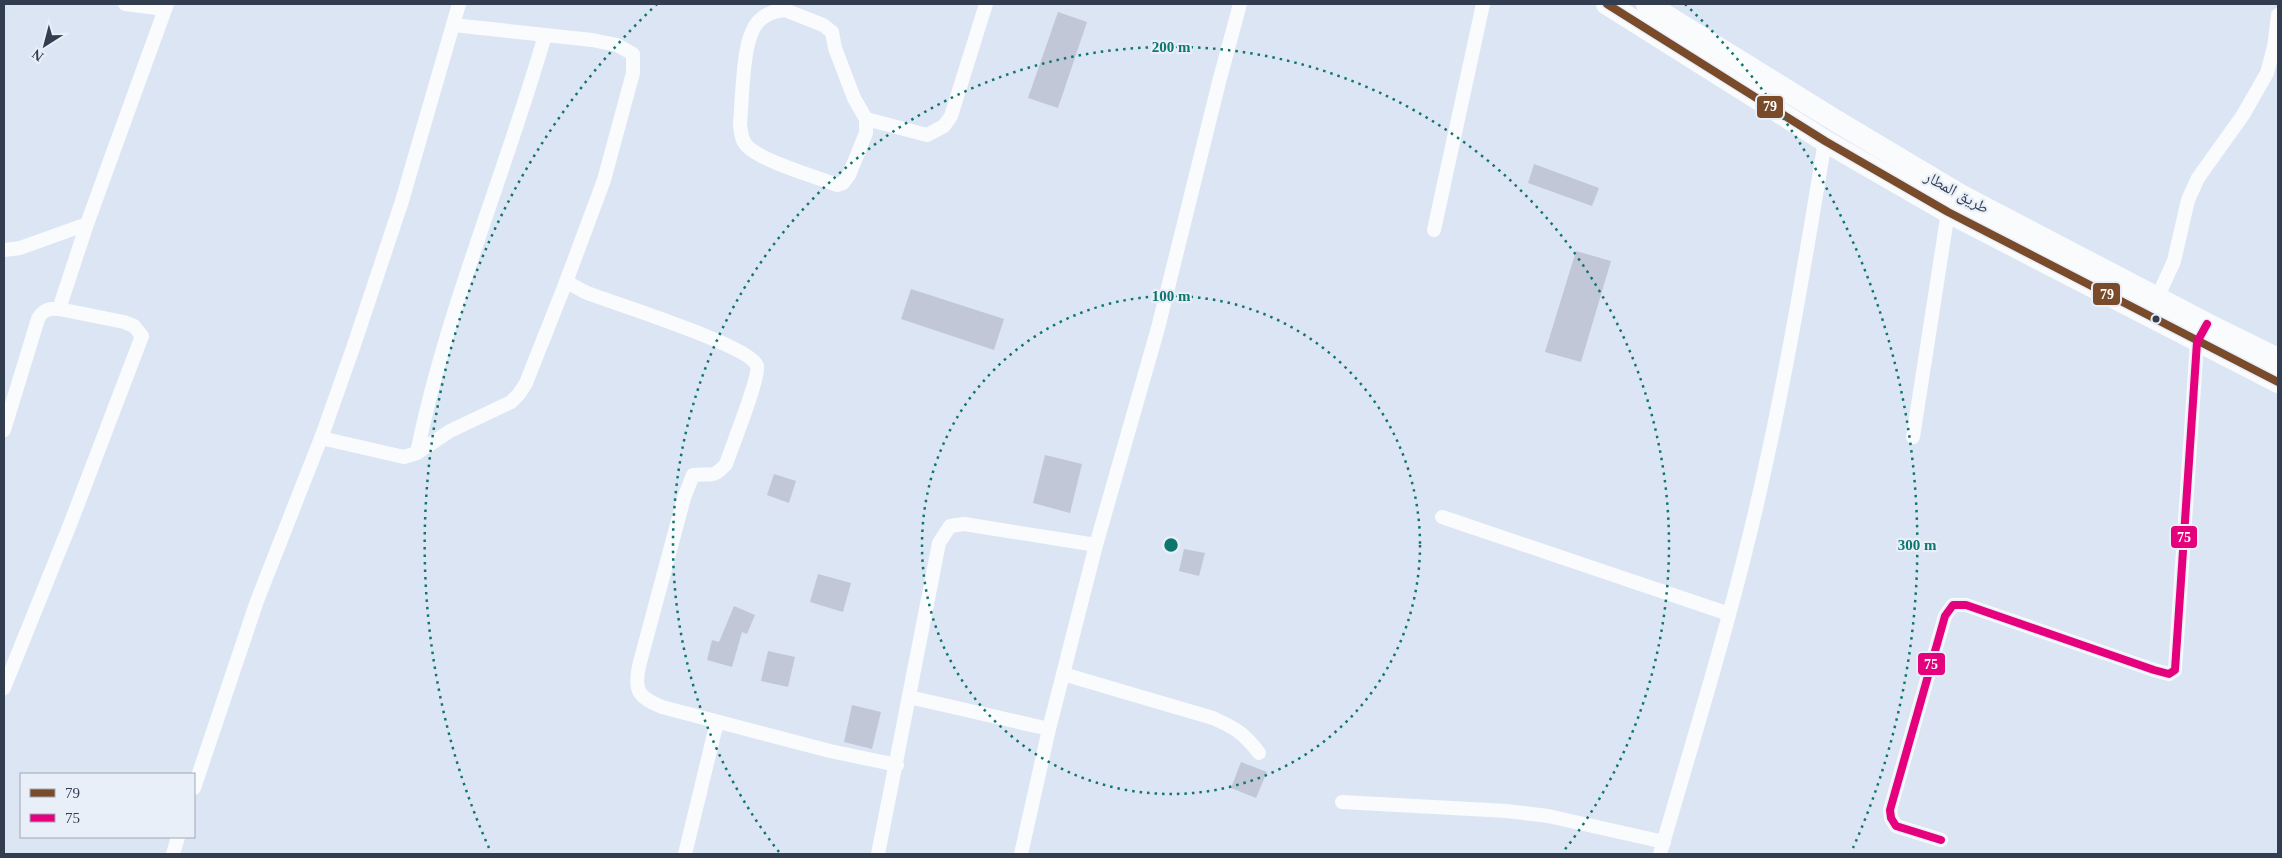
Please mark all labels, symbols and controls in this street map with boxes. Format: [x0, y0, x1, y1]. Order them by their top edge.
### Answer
north arrow [20, 20, 70, 70]
text: 200 m [1152, 39, 1191, 55]
text: N [29, 46, 46, 64]
line badge: 79 [1756, 95, 1784, 119]
text: 79 [1763, 99, 1777, 114]
street label: طريق المطار [1920, 167, 1992, 218]
line badge: 79 [2092, 282, 2121, 306]
text: 79 [2100, 287, 2114, 302]
text: 100 m [1152, 288, 1191, 304]
unlabelled marker [2151, 314, 2161, 324]
line badge: 75 [2170, 525, 2198, 549]
text: 75 [2177, 530, 2191, 545]
centre of rings [1162, 536, 1180, 554]
text: 300 m [1898, 537, 1937, 553]
line badge: 75 [1917, 652, 1946, 676]
text: 75 [1924, 657, 1938, 672]
legend [20, 773, 195, 838]
text: 79 [65, 785, 80, 801]
text: 75 [65, 810, 80, 826]

